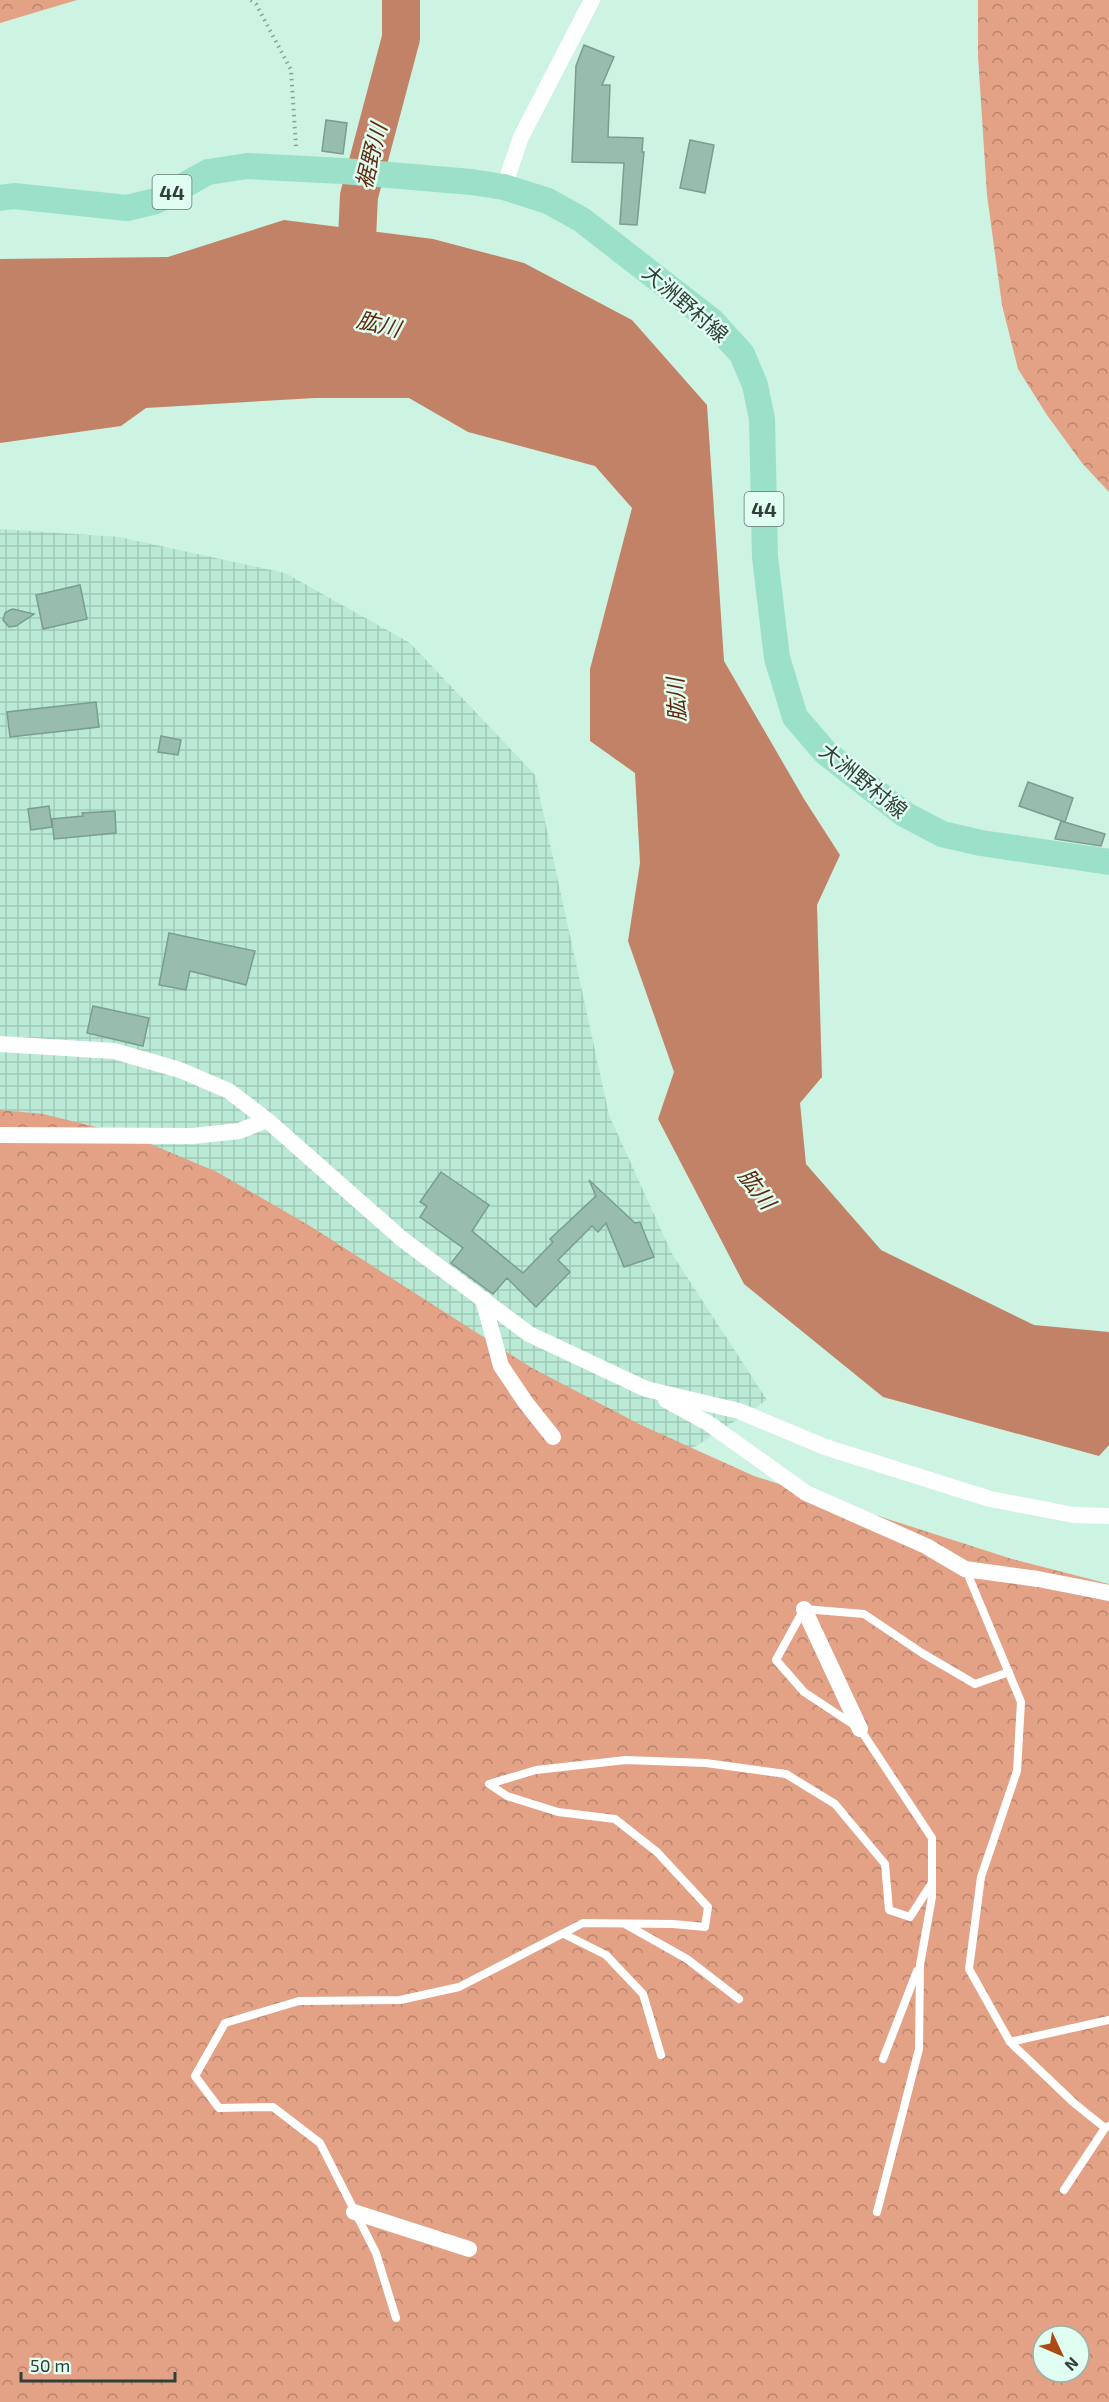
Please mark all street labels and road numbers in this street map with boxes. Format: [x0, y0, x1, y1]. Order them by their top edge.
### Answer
road number: 44 [152, 175, 192, 209]
street label: 大洲野村線 [638, 259, 734, 347]
road number: 44 [744, 492, 783, 526]
street label: 大洲野村線 [815, 737, 913, 823]

